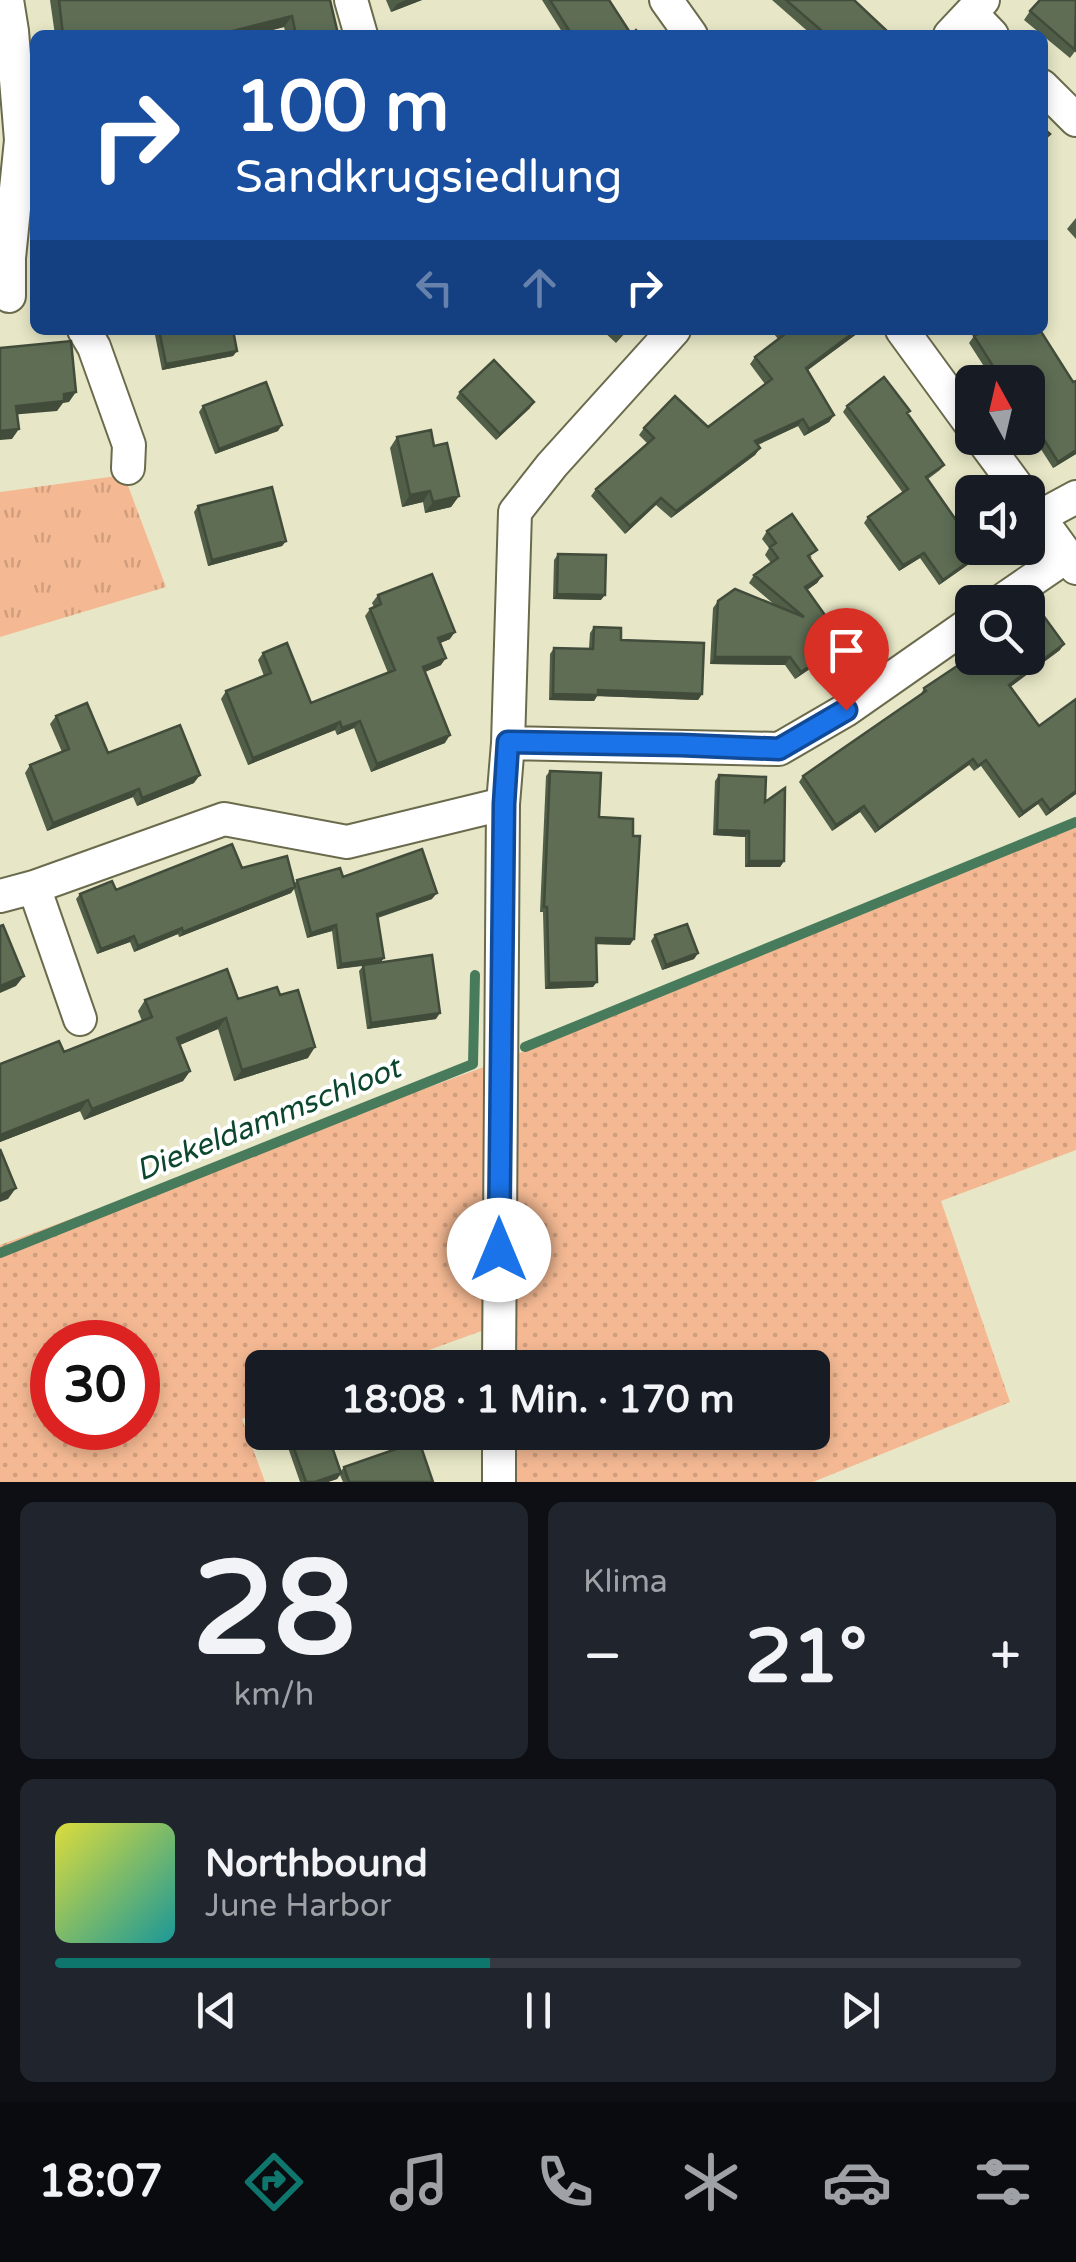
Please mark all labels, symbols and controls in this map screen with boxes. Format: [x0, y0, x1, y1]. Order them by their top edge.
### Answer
text: 100 m [235, 66, 449, 150]
icon: right [70, 70, 200, 200]
text: Sandkrugsiedlung [235, 151, 622, 205]
icon: left [407, 260, 462, 315]
icon: ahead [512, 260, 567, 315]
icon: right [617, 260, 672, 315]
north arrow [955, 365, 1045, 455]
map controls [955, 365, 1045, 675]
button: sound [955, 475, 1045, 565]
button: search [955, 585, 1045, 675]
pin [804, 608, 889, 711]
icon: arrive [819, 623, 874, 678]
water label: Diekeldammschloot [131, 1048, 409, 1189]
position arrow [447, 1198, 551, 1302]
speed limit sign: 30 [30, 1320, 160, 1450]
text: 18:08 · 1 Min. · 170 m [341, 1377, 734, 1423]
text: 28 [192, 1533, 356, 1689]
text: Klima [583, 1563, 668, 1601]
text: 21° [745, 1612, 867, 1702]
text: − [583, 1624, 622, 1690]
text: + [990, 1624, 1021, 1690]
text: km/h [234, 1676, 314, 1714]
text: Northbound [205, 1841, 428, 1887]
text: June Harbor [205, 1887, 392, 1925]
icon: previous [189, 1983, 244, 2038]
icon: pause [511, 1983, 566, 2038]
icon: next [833, 1983, 888, 2038]
icon: directions [239, 2147, 309, 2217]
icon: music [384, 2147, 454, 2217]
icon: phone [530, 2147, 600, 2217]
icon: climate [676, 2147, 746, 2217]
icon: car [822, 2147, 892, 2217]
icon: filters [968, 2147, 1038, 2217]
text: 18:07 [38, 2155, 163, 2209]

